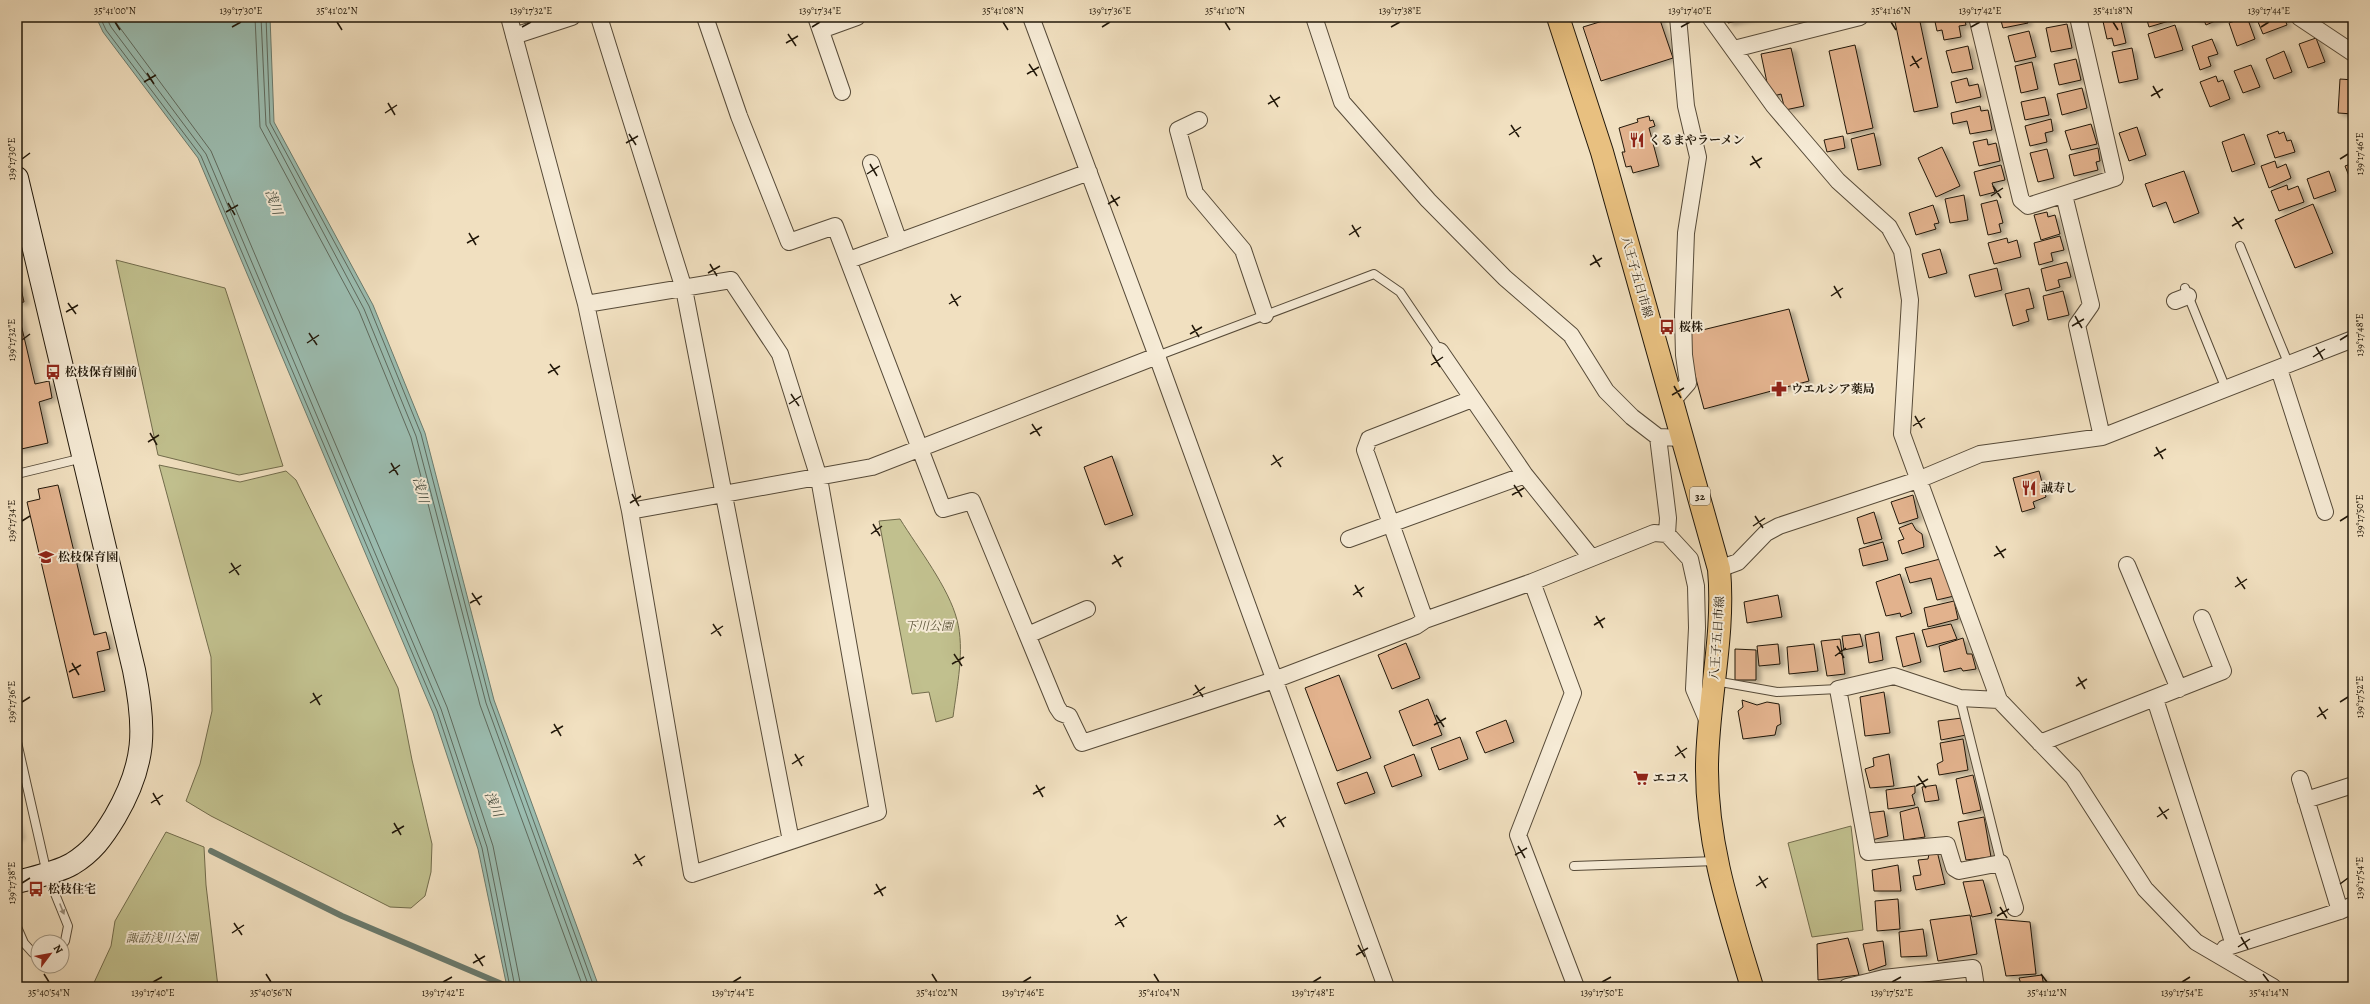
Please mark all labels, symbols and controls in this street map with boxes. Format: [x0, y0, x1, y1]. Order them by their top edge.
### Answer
text: 35°41'00"N [94, 4, 136, 17]
text: 139°17'30"E [220, 4, 263, 17]
text: 35°41'02"N [316, 4, 358, 17]
text: 139°17'32"E [510, 4, 552, 17]
text: 139°17'34"E [799, 4, 841, 17]
text: 35°41'08"N [982, 4, 1024, 17]
text: 139°17'36"E [1089, 4, 1131, 17]
text: 35°41'10"N [1205, 4, 1245, 17]
text: 139°17'38"E [1379, 4, 1421, 17]
text: 139°17'40"E [1668, 4, 1712, 17]
text: 35°41'16"N [1871, 4, 1911, 17]
text: 139°17'42"E [1959, 4, 2001, 17]
text: 35°41'18"N [2093, 4, 2133, 17]
text: 139°17'44"E [2248, 4, 2290, 17]
restaurant icon: くるまやラーメン [1628, 131, 1646, 149]
place label: くるまやラーメン [1649, 132, 1744, 148]
text: 139°17'46"E [2353, 133, 2366, 175]
text: 139°17'30"E [5, 137, 18, 180]
water label: 浅川 [262, 187, 287, 219]
street label: 八王子五日市線 [1618, 234, 1656, 320]
text: 139°17'48"E [2353, 314, 2366, 356]
bus stop icon: 桜株 [1658, 318, 1676, 336]
text: 139°17'32"E [5, 319, 18, 361]
place label: 桜株 [1679, 319, 1703, 335]
bus stop icon: 松枝保育園前 [44, 363, 62, 381]
place label: 松枝保育園前 [65, 364, 137, 380]
pharmacy icon: ウエルシア薬局 [1770, 380, 1788, 398]
place label: ウエルシア薬局 [1791, 381, 1875, 397]
water label: 浅川 [409, 475, 433, 507]
restaurant icon: 誠寿し [2020, 479, 2038, 497]
place label: 誠寿し [2041, 480, 2077, 496]
road number: 32 [1690, 487, 1710, 505]
text: 139°17'50"E [2353, 494, 2366, 538]
text: 139°17'34"E [5, 500, 18, 542]
school or university icon: 松枝保育園 [37, 548, 55, 566]
place label: 松枝保育園 [58, 549, 118, 565]
street label: 八王子五日市線 [1706, 596, 1728, 680]
park label: 下川公園 [905, 618, 955, 634]
text: 139°17'52"E [2353, 676, 2366, 718]
text: 139°17'36"E [5, 681, 18, 723]
supermarket icon: エコス [1632, 769, 1650, 787]
place label: エコス [1653, 770, 1689, 786]
water label: 浅川 [481, 789, 508, 821]
text: 139°17'54"E [2353, 857, 2366, 899]
text: 139°17'38"E [5, 862, 18, 904]
bus stop icon: 松枝住宅 [27, 880, 45, 898]
place label: 松枝住宅 [48, 881, 96, 897]
one-way arrow [59, 904, 65, 916]
park label: 諏訪浅川公園 [126, 930, 200, 946]
north arrow [30, 934, 70, 974]
text: N [50, 942, 67, 956]
text: 35°40'54"N [28, 986, 70, 999]
text: 139°17'40"E [131, 986, 175, 999]
text: 35°40'56"N [250, 986, 292, 999]
text: 139°17'42"E [422, 986, 464, 999]
text: 139°17'44"E [712, 986, 754, 999]
text: 35°41'02"N [916, 986, 958, 999]
text: 139°17'46"E [1002, 986, 1044, 999]
text: 35°41'04"N [1138, 986, 1180, 999]
text: 139°17'48"E [1292, 986, 1334, 999]
text: 139°17'50"E [1580, 986, 1624, 999]
text: 139°17'52"E [1871, 986, 1913, 999]
text: 35°41'12"N [2027, 986, 2067, 999]
text: 139°17'54"E [2161, 986, 2203, 999]
text: 35°41'14"N [2249, 986, 2289, 999]

